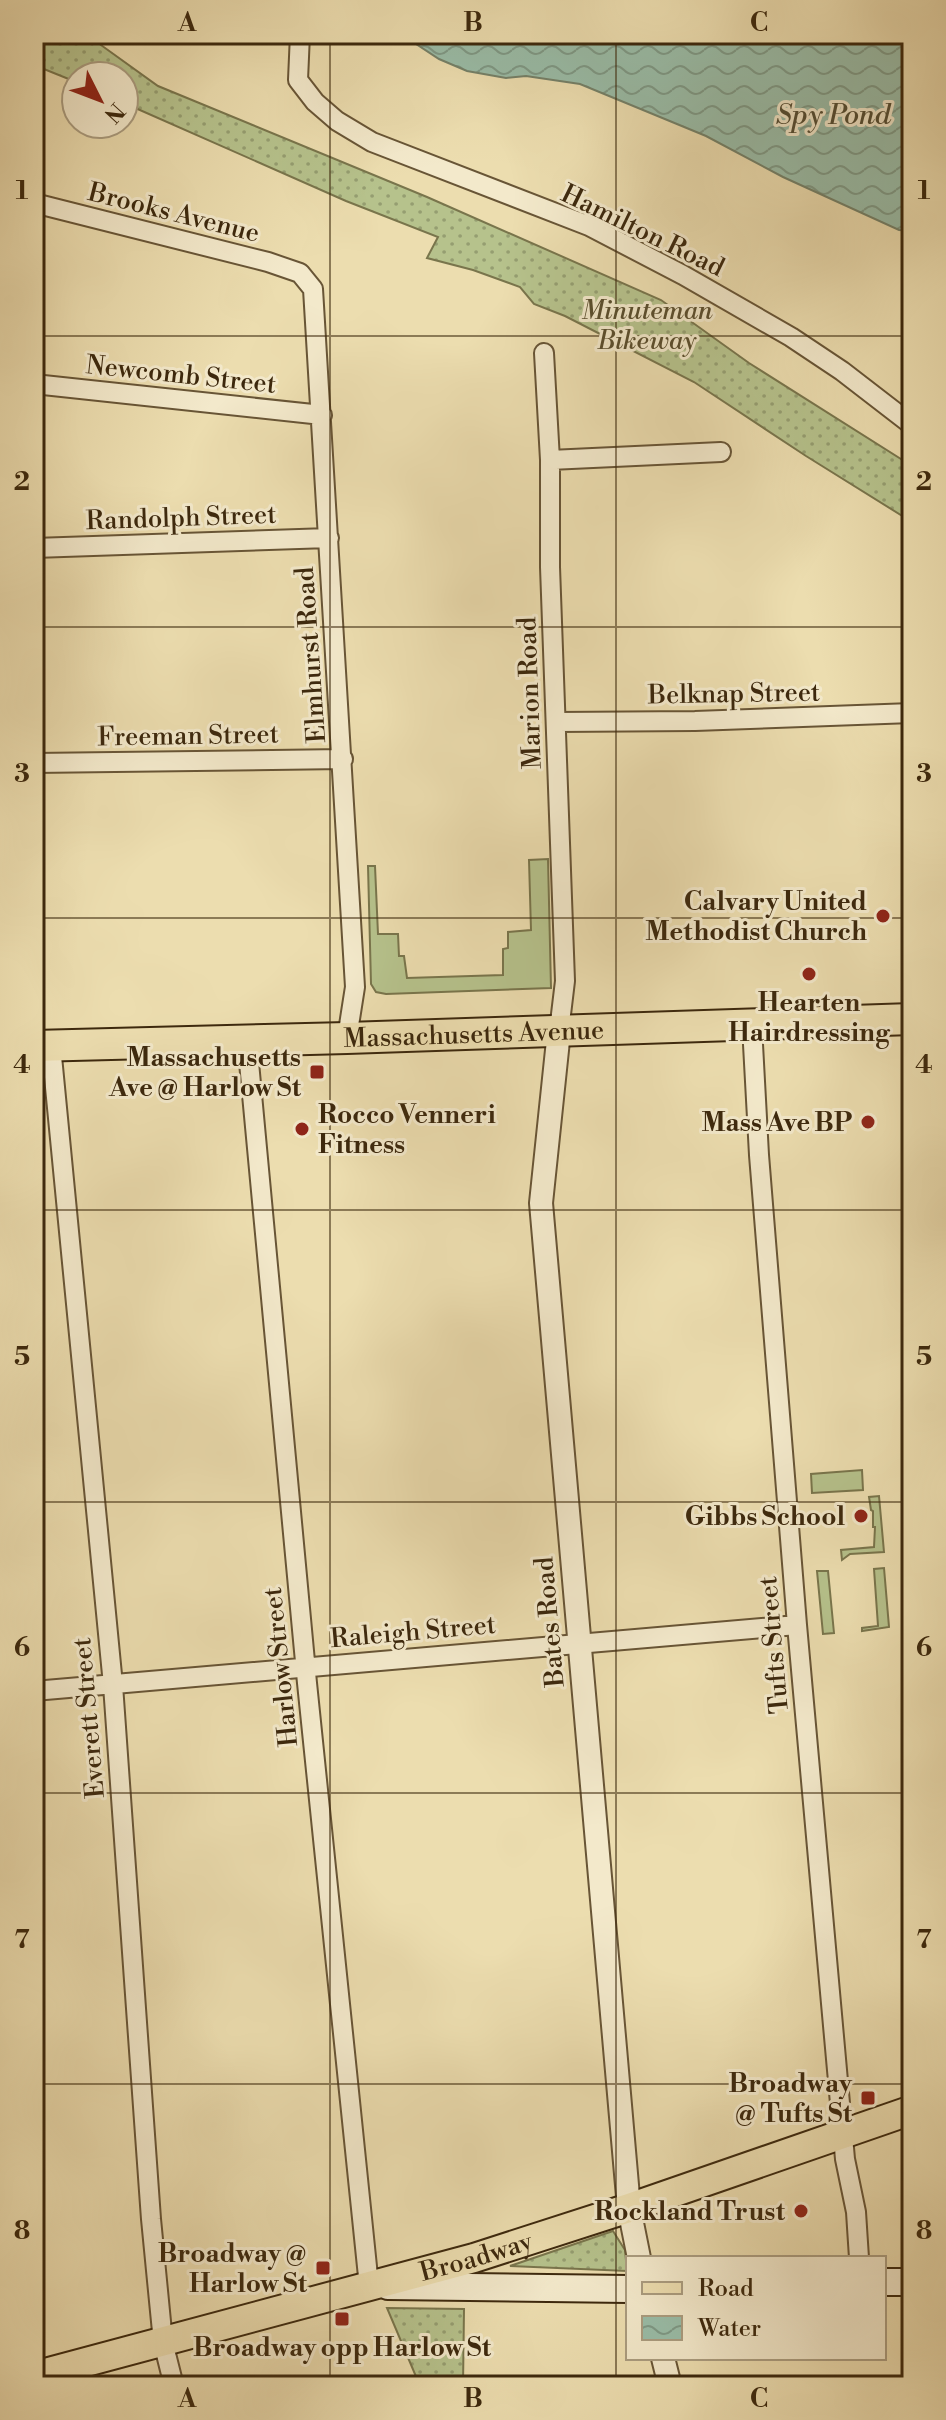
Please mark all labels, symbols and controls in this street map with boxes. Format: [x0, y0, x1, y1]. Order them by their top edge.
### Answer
text: A [177, 7, 197, 39]
text: B [463, 7, 483, 39]
text: C [750, 7, 768, 39]
north arrow [60, 60, 140, 140]
text: N [97, 97, 130, 128]
water label: Spy Pond [776, 98, 892, 133]
text: 1 [16, 175, 29, 207]
text: 1 [918, 175, 931, 207]
street label: Brooks Avenue [84, 176, 263, 250]
street label: Hamilton Road [556, 178, 730, 284]
park label: Minuteman Bikeway [581, 295, 713, 357]
street label: Newcomb Street [84, 349, 278, 401]
text: 2 [14, 466, 30, 498]
text: 2 [916, 466, 932, 498]
street label: Randolph Street [85, 499, 277, 537]
street label: Elmhurst Road [289, 566, 333, 744]
street label: Marion Road [511, 616, 549, 770]
street label: Belknap Street [647, 676, 820, 712]
street label: Freeman Street [97, 718, 279, 754]
text: 3 [14, 758, 30, 790]
text: 3 [916, 758, 932, 790]
place label: Calvary United Methodist Church [645, 886, 867, 948]
marker: Calvary United Methodist Church [874, 907, 892, 925]
marker: Hearten Hairdressing [800, 965, 818, 983]
place label: Hearten Hairdressing [728, 987, 891, 1049]
street label: Massachusetts Avenue [343, 1014, 605, 1055]
place label: Massachusetts Ave @ Harlow St [108, 1042, 302, 1104]
text: 4 [13, 1049, 31, 1081]
text: 4 [915, 1049, 933, 1081]
marker: Massachusetts Ave @ Harlow St [308, 1063, 326, 1081]
place label: Rocco Venneri Fitness [318, 1099, 496, 1161]
place label: Mass Ave BP [702, 1107, 853, 1139]
marker: Mass Ave BP [859, 1113, 877, 1131]
marker: Rocco Venneri Fitness [293, 1120, 311, 1138]
text: 5 [14, 1341, 30, 1373]
text: 5 [916, 1341, 932, 1373]
place label: Gibbs School [685, 1501, 845, 1533]
marker: Gibbs School [852, 1507, 870, 1525]
street label: Bates Road [528, 1555, 572, 1689]
street label: Tufts Street [752, 1575, 796, 1715]
street label: Harlow Street [257, 1585, 305, 1748]
street label: Raleigh Street [329, 1609, 497, 1655]
text: 6 [14, 1632, 30, 1664]
text: 6 [916, 1632, 932, 1664]
street label: Everett Street [66, 1636, 112, 1800]
text: 7 [14, 1924, 30, 1956]
text: 7 [916, 1924, 932, 1956]
place label: Broadway @ Tufts St [729, 2068, 853, 2130]
marker: Broadway @ Tufts St [859, 2089, 877, 2107]
place label: Rockland Trust [594, 2196, 786, 2228]
marker: Rockland Trust [792, 2202, 810, 2220]
text: 8 [14, 2215, 30, 2247]
text: 8 [916, 2215, 932, 2247]
street label: Broadway [416, 2225, 537, 2289]
place label: Broadway @ Harlow St [158, 2238, 308, 2300]
legend [626, 2256, 886, 2360]
marker: Broadway @ Harlow St [314, 2259, 332, 2277]
text: Road [698, 2274, 754, 2304]
marker: Broadway opp Harlow St [333, 2310, 351, 2328]
text: Water [697, 2314, 761, 2344]
place label: Broadway opp Harlow St [193, 2332, 492, 2364]
text: A [177, 2383, 197, 2415]
text: B [463, 2383, 483, 2415]
text: C [750, 2383, 768, 2415]

